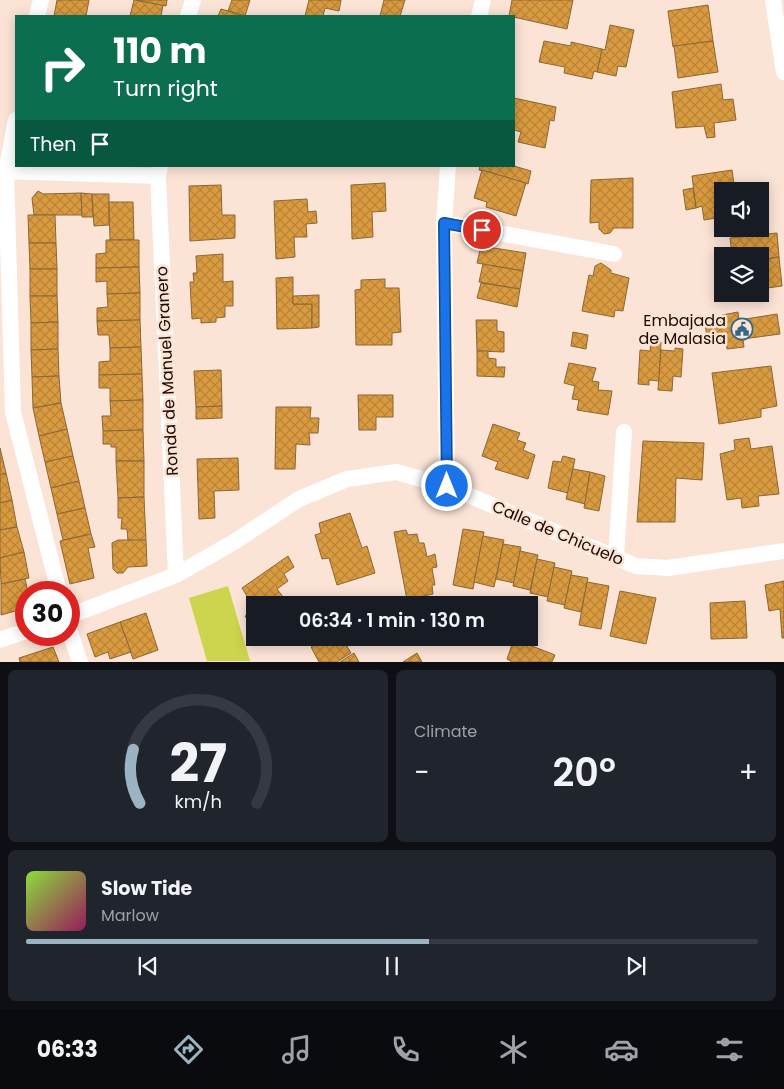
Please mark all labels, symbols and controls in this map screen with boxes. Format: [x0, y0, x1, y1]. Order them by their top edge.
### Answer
text: 110 m [113, 26, 207, 75]
icon: right [30, 35, 95, 100]
text: Turn right [113, 73, 218, 104]
icon: arrive [86, 130, 114, 158]
text: Then [30, 131, 76, 158]
map controls [714, 182, 769, 302]
button: sound [714, 182, 769, 237]
pin [461, 209, 503, 251]
icon: arrive [468, 216, 496, 244]
button: layers [714, 247, 769, 302]
street label: Ronda de Manuel Granero [150, 266, 184, 476]
place label: Embajada de Malasia [639, 309, 726, 350]
public building icon: Embajada de Malasia [730, 317, 754, 341]
position arrow [420, 459, 472, 511]
street label: Calle de Chicuelo [489, 495, 627, 571]
speed limit sign: 30 [15, 581, 80, 646]
text: 06:34 · 1 min · 130 m [299, 607, 485, 634]
text: Climate [414, 720, 477, 743]
text: 27 [169, 727, 227, 800]
text: 20° [553, 746, 616, 799]
text: − [414, 753, 429, 792]
text: + [739, 753, 758, 792]
text: km/h [174, 789, 222, 814]
text: Slow Tide [101, 875, 192, 902]
text: Marlow [101, 904, 159, 927]
icon: previous [134, 952, 162, 980]
icon: pause [378, 952, 406, 980]
icon: next [622, 952, 650, 980]
icon: directions [171, 1032, 206, 1067]
icon: music [279, 1032, 314, 1067]
icon: phone [388, 1032, 423, 1067]
icon: climate [496, 1032, 531, 1067]
icon: car [604, 1032, 639, 1067]
icon: filters [712, 1032, 747, 1067]
text: 06:33 [37, 1034, 98, 1065]

